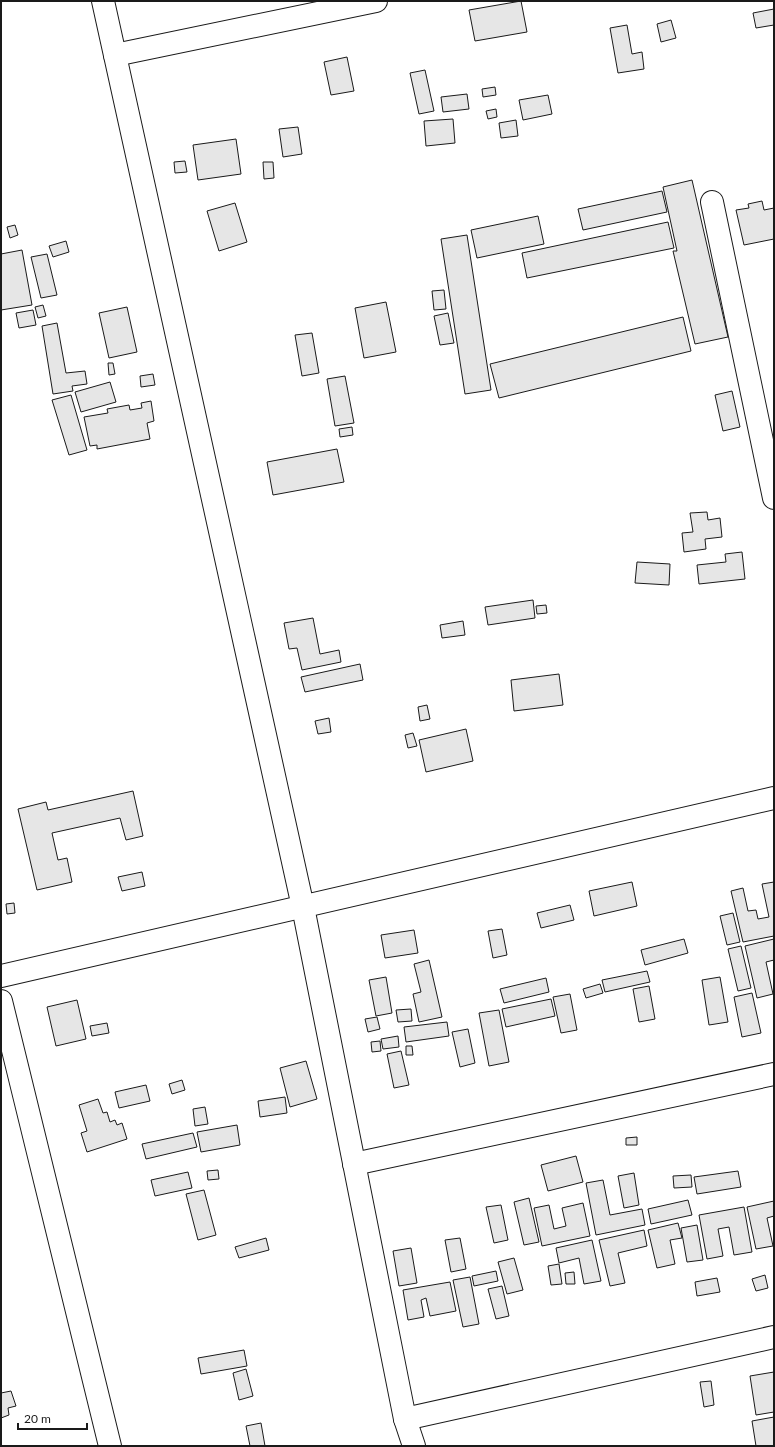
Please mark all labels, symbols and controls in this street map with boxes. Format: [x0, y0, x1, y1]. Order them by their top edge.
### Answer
scale bar [18, 1405, 87, 1431]
text: 20 m [24, 1411, 51, 1426]

